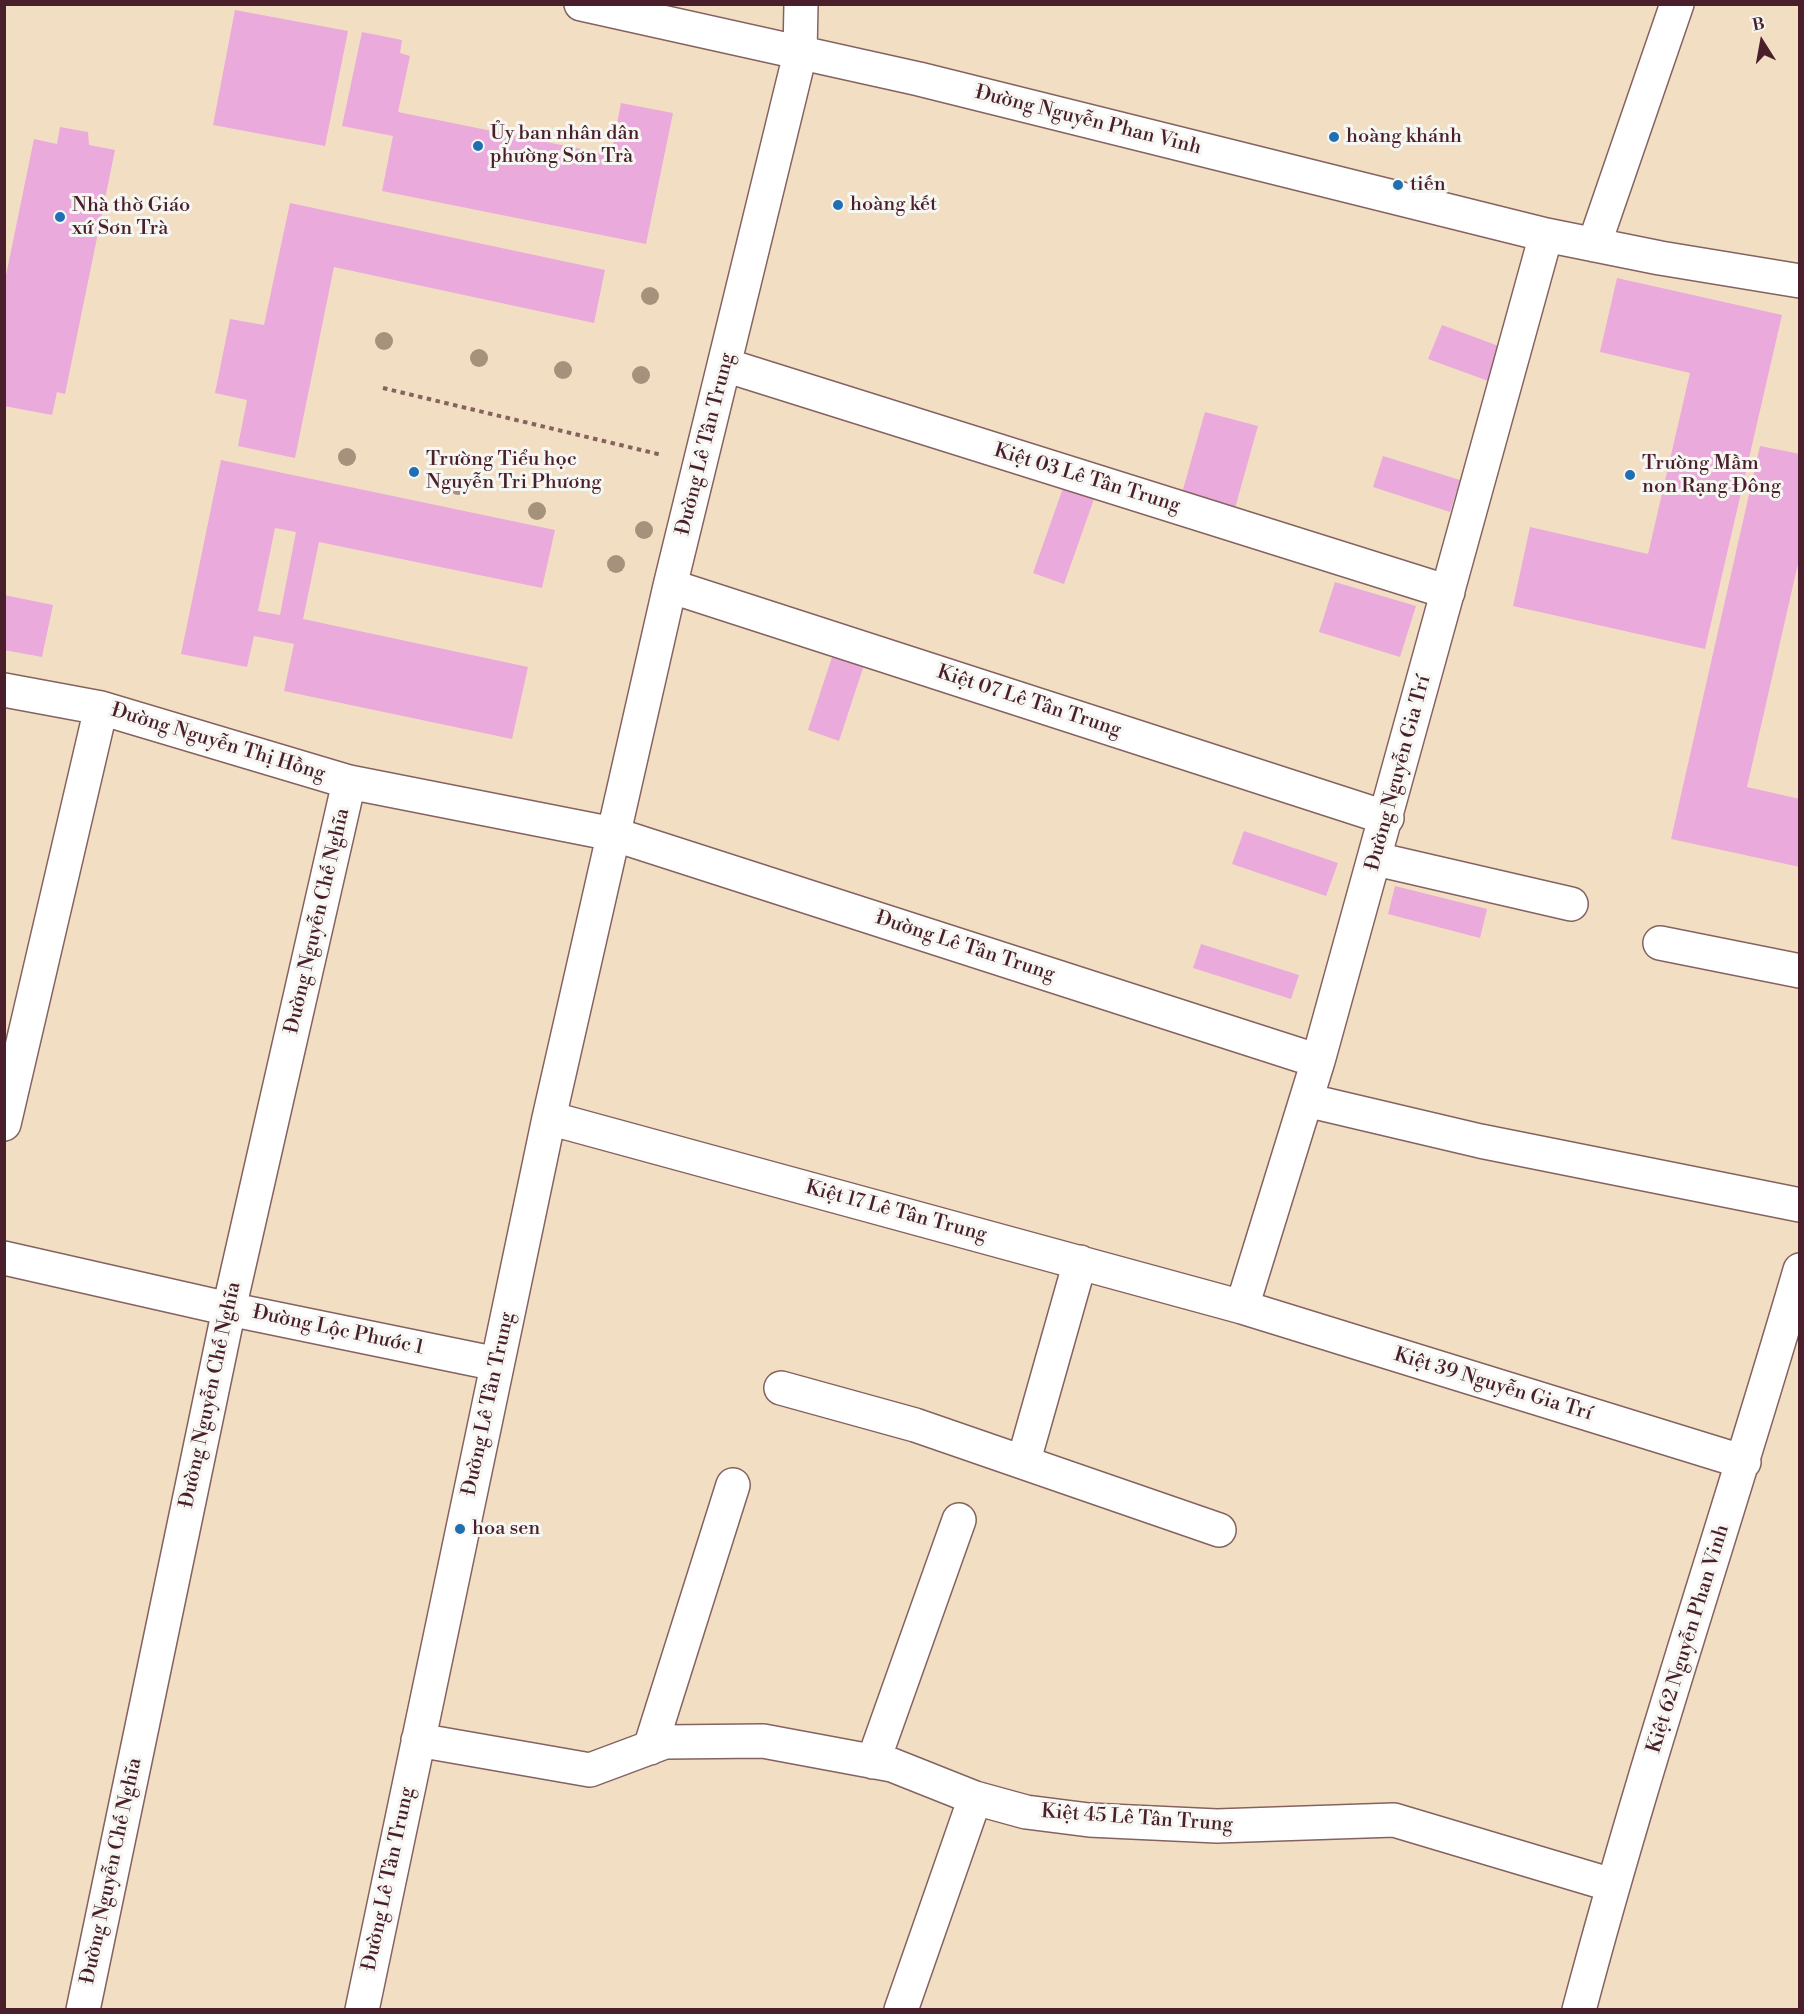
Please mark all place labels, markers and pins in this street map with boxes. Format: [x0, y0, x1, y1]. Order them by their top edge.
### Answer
place label: Ủy ban nhân dân phường Sơn Trà [490, 122, 639, 169]
place label: hoàng khánh [1346, 125, 1462, 149]
marker: hoàng khánh [1327, 130, 1341, 144]
marker: Ủy ban nhân dân phường Sơn Trà [471, 139, 485, 153]
place label: tiến [1410, 173, 1446, 197]
marker: tiến [1391, 178, 1405, 192]
place label: hoàng kết [850, 193, 937, 217]
place label: Nhà thờ Giáo xứ Sơn Trà [72, 194, 190, 241]
marker: hoàng kết [831, 198, 845, 212]
marker: Nhà thờ Giáo xứ Sơn Trà [53, 210, 67, 224]
place label: Trường Tiểu học Nguyễn Tri Phương [426, 448, 602, 495]
place label: Trường Mầm non Rạng Đông [1642, 452, 1781, 499]
marker: Trường Tiểu học Nguyễn Tri Phương [407, 465, 421, 479]
marker: Trường Mầm non Rạng Đông [1623, 468, 1637, 482]
place label: hoa sen [472, 1517, 540, 1541]
marker: hoa sen [453, 1522, 467, 1536]

